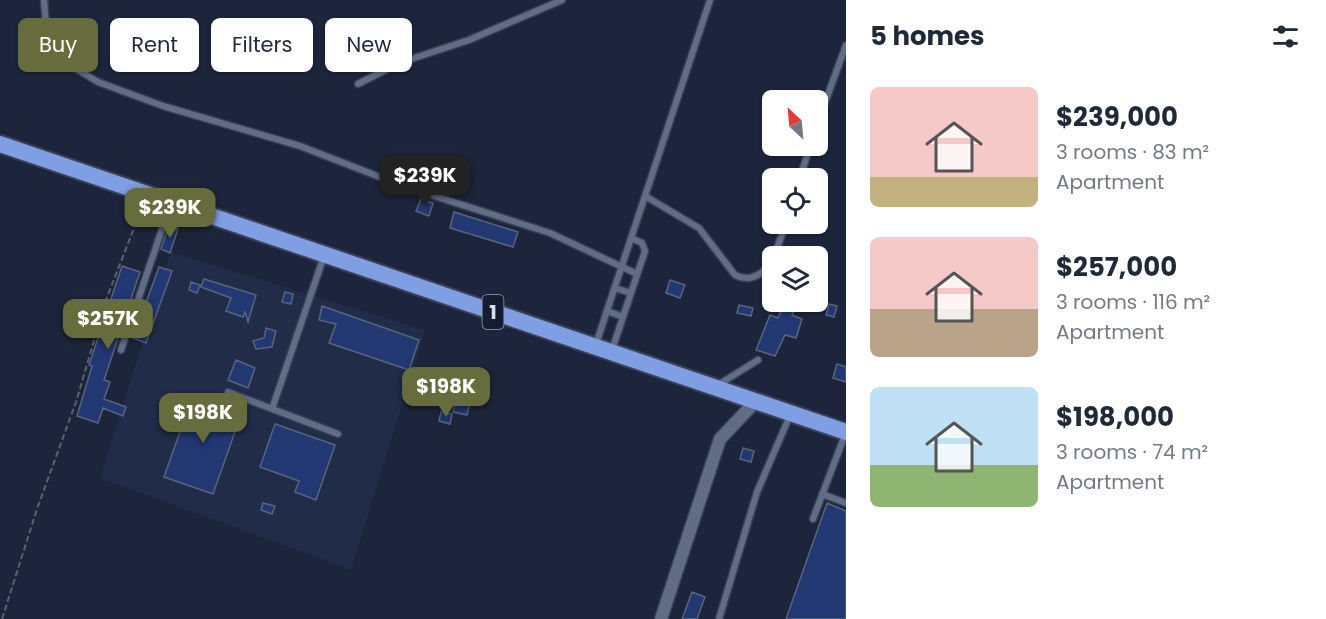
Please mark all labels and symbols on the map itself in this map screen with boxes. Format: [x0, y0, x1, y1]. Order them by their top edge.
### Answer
north arrow [762, 90, 828, 156]
pin: $239K [383, 156, 467, 207]
pin: $239K [128, 188, 212, 239]
road number: 1 [482, 295, 504, 329]
pin: $257K [66, 299, 150, 350]
pin: $198K [404, 367, 488, 418]
pin: $198K [161, 393, 245, 444]

